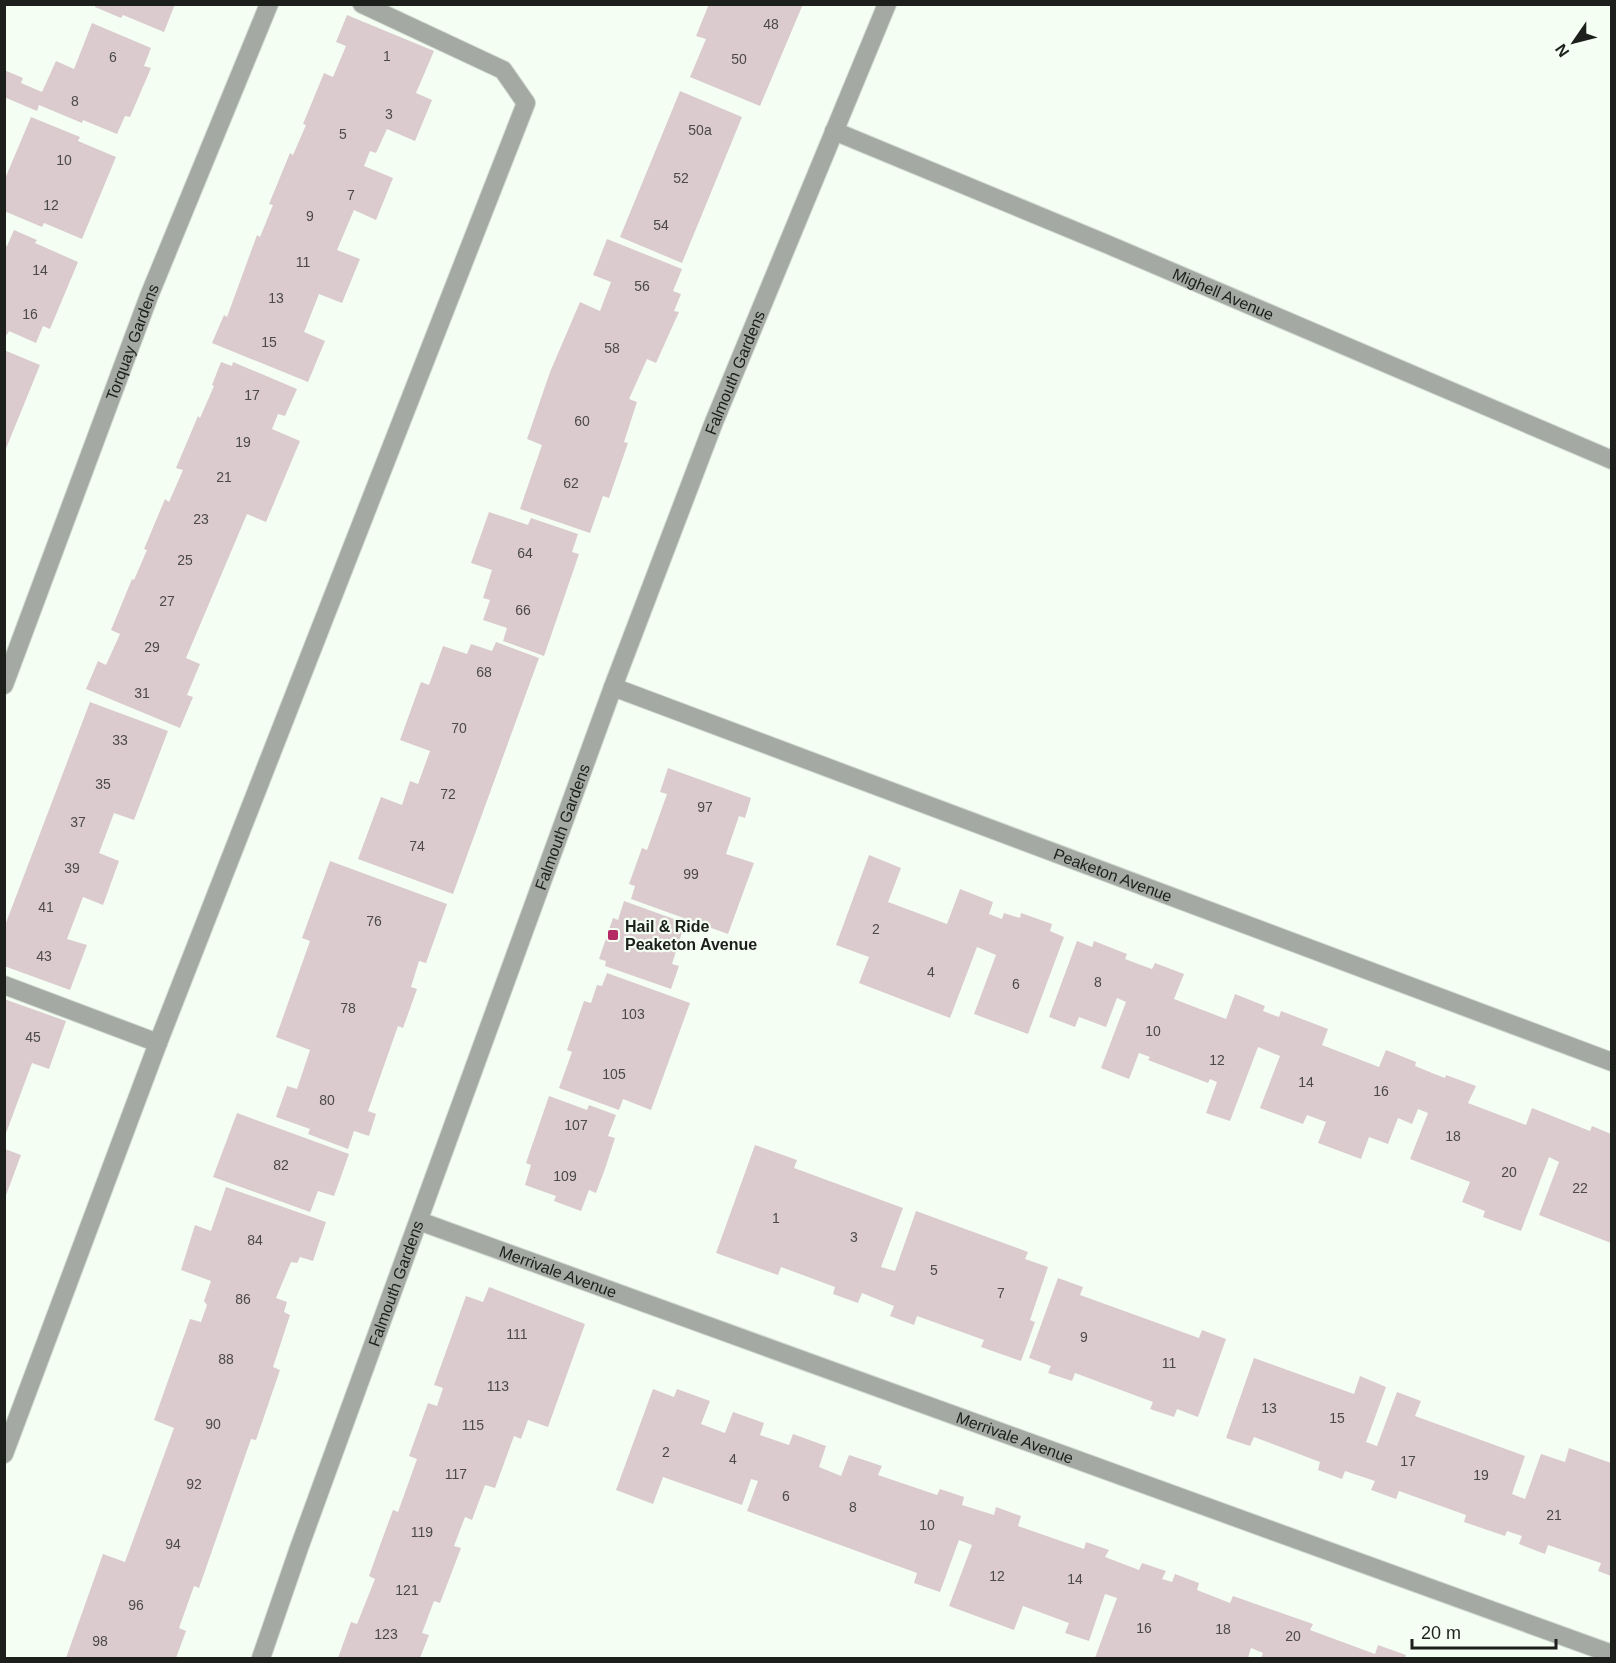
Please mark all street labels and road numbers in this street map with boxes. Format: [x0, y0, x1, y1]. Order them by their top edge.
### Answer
street label: Mighell Avenue [1170, 265, 1276, 323]
street label: Torquay Gardens [103, 282, 162, 403]
street label: Falmouth Gardens [702, 308, 768, 437]
street label: Falmouth Gardens [532, 762, 593, 892]
street label: Peaketon Avenue [1051, 845, 1174, 905]
street label: Falmouth Gardens [365, 1218, 427, 1349]
street label: Merrivale Avenue [497, 1243, 619, 1301]
street label: Merrivale Avenue [954, 1409, 1076, 1467]

